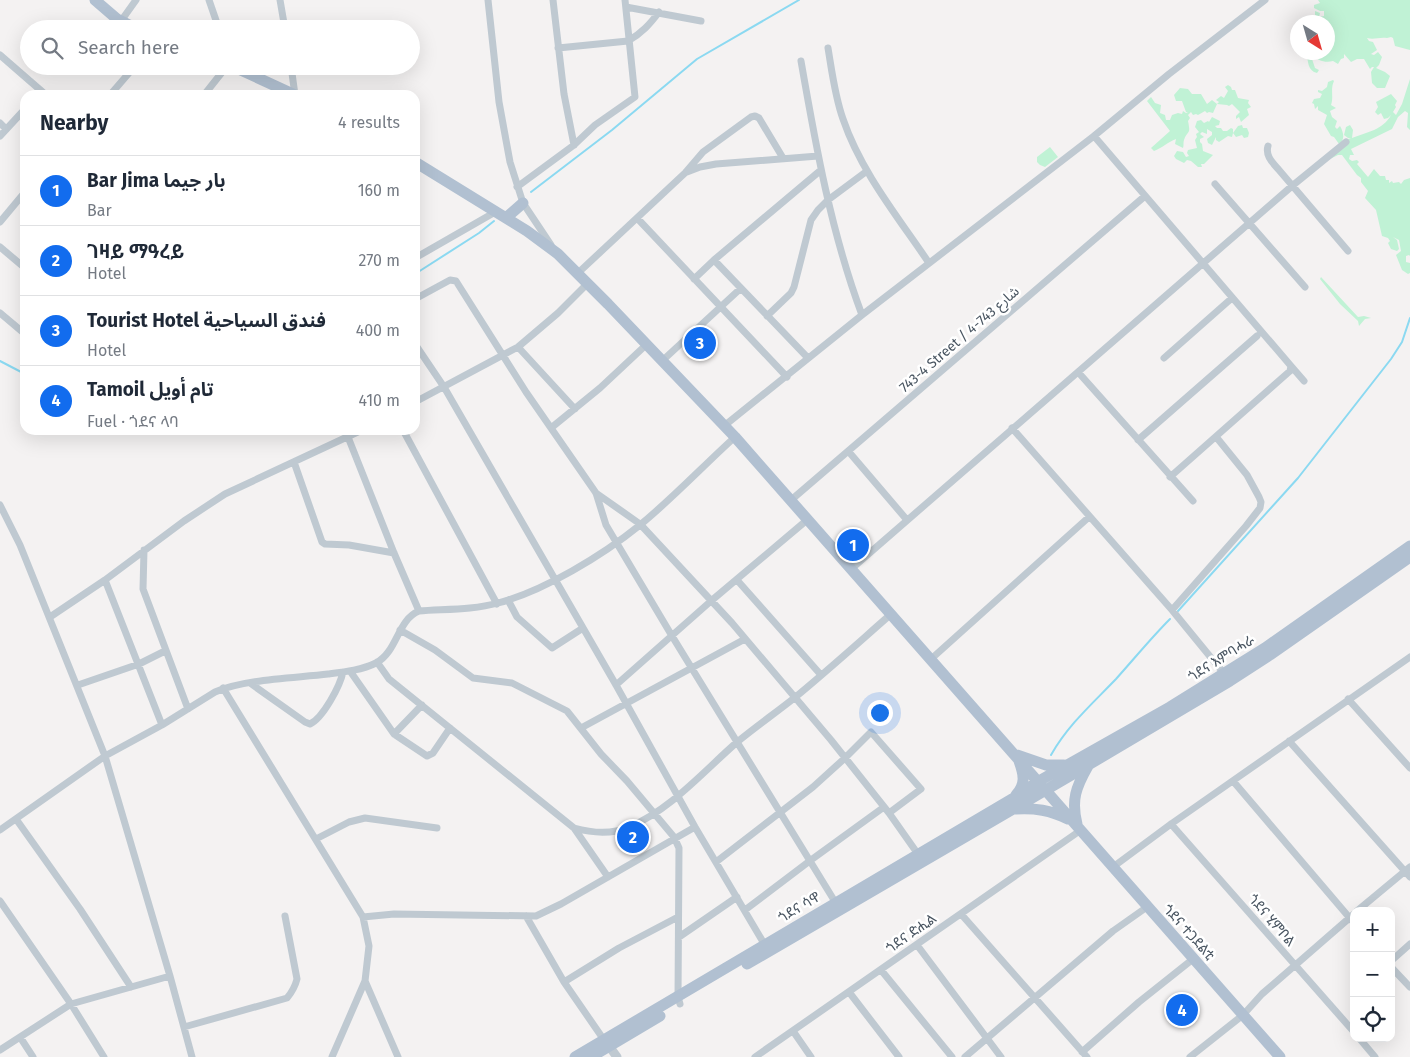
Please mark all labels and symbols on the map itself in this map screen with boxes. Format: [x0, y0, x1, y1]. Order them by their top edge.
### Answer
north arrow [1290, 15, 1335, 60]
street label: 743-4 Street / شارع 743-4 [896, 283, 1024, 398]
pin: 3 [684, 324, 716, 362]
pin: 1 [837, 526, 869, 564]
street label: ጎደና እምባሓራ [1185, 631, 1258, 685]
your location [867, 700, 893, 726]
pin: 2 [617, 818, 649, 856]
street label: ጎደና ሳዋ [775, 888, 824, 926]
street label: ጎደና ሂምቦል [1244, 891, 1299, 950]
street label: ጎደና ተጋደልቲ [1159, 901, 1218, 964]
street label: ጎደና ድሒል [883, 910, 940, 957]
pin: 4 [1166, 991, 1198, 1029]

